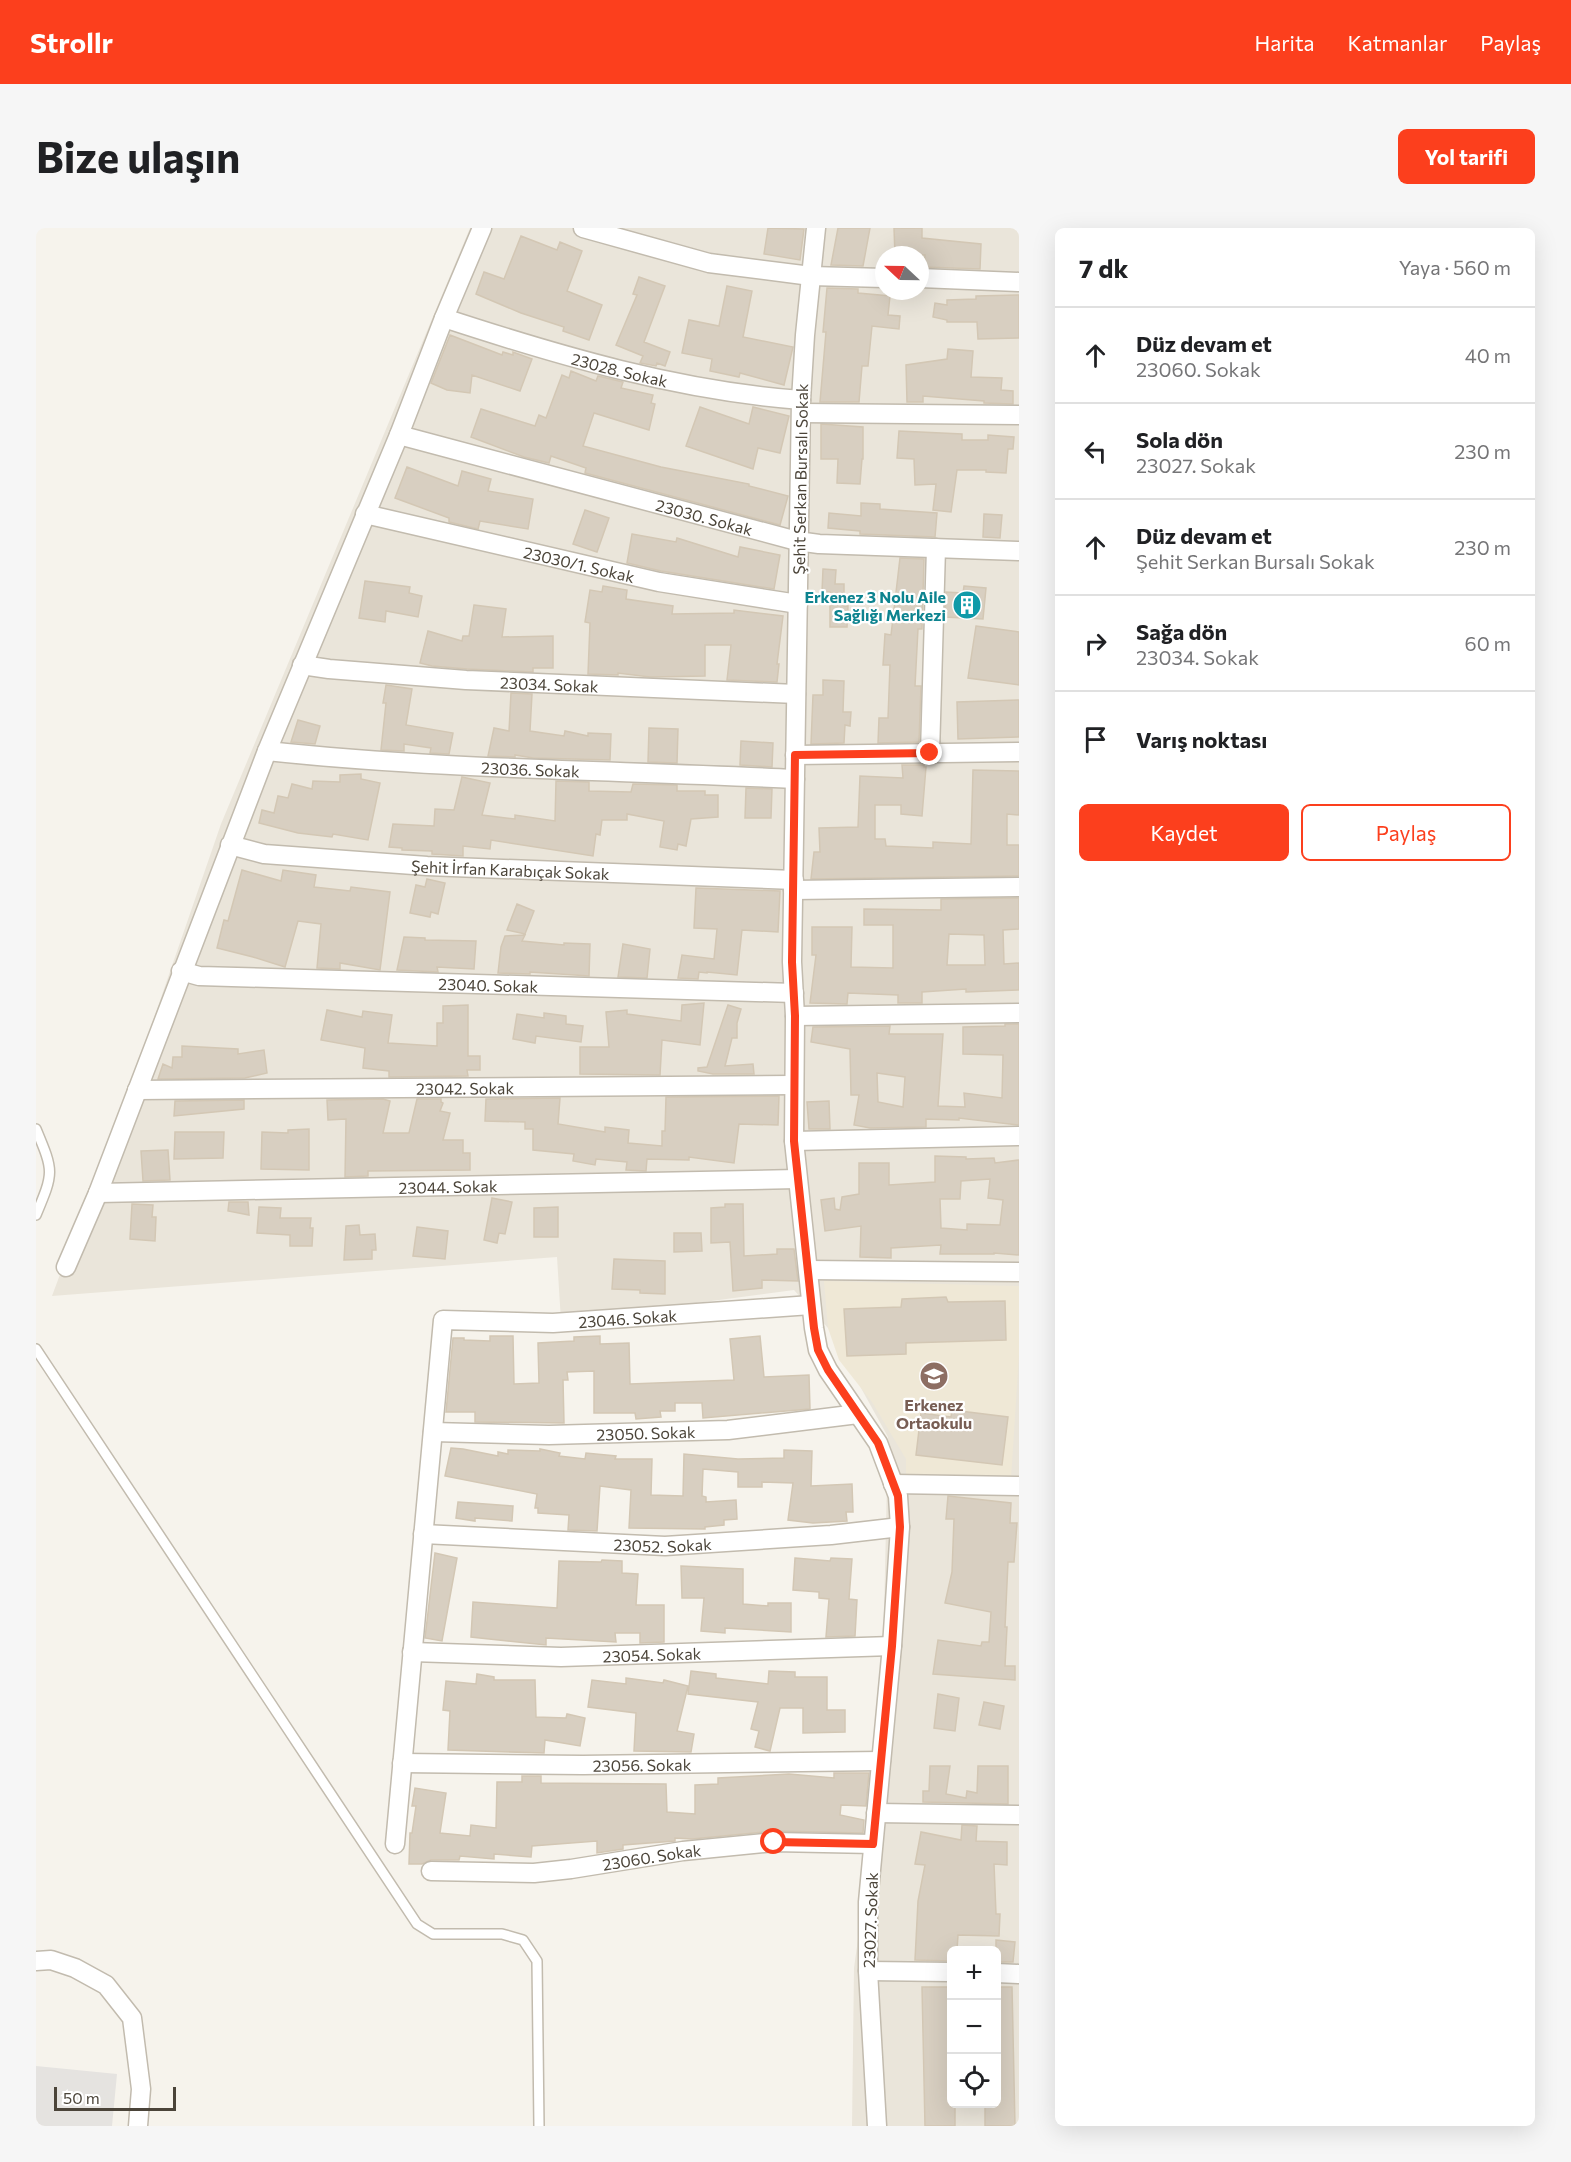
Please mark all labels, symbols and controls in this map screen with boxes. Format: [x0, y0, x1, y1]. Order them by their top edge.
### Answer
text: Strollr [30, 25, 113, 59]
text: Harita [1254, 30, 1315, 55]
text: Katmanlar [1348, 30, 1447, 55]
text: Paylaş [1480, 30, 1541, 55]
button: Yol tarifi [1398, 129, 1535, 184]
text: Bize ulaşın [36, 130, 240, 182]
north arrow [875, 246, 929, 300]
text: 7 dk [1079, 252, 1128, 283]
text: Yaya · 560 m [1399, 255, 1511, 279]
text: Düz devam et [1136, 330, 1272, 357]
icon: ahead [1079, 339, 1112, 372]
text: 40 m [1465, 343, 1511, 367]
street label: 23028. Sokak [569, 348, 670, 390]
text: 23060. Sokak [1136, 357, 1261, 381]
street label: Şehit Serkan Bursalı Sokak [789, 383, 811, 575]
text: Sola dön [1136, 426, 1223, 453]
icon: left [1079, 435, 1112, 468]
text: 230 m [1454, 439, 1511, 463]
text: 23027. Sokak [1136, 453, 1256, 477]
street label: 23030. Sokak [654, 494, 755, 538]
text: Düz devam et [1136, 522, 1272, 549]
icon: ahead [1079, 531, 1112, 564]
text: 230 m [1454, 535, 1511, 559]
street label: 23030/1. Sokak [522, 542, 637, 586]
text: Şehit Serkan Bursalı Sokak [1136, 549, 1375, 573]
place label: Erkenez 3 Nolu Aile Sağlığı Merkezi [804, 587, 946, 624]
building icon: Erkenez 3 Nolu Aile Sağlığı Merkezi [951, 589, 983, 621]
text: Sağa dön [1136, 618, 1227, 645]
icon: right [1079, 627, 1112, 660]
text: 60 m [1465, 631, 1511, 655]
text: 23034. Sokak [1136, 645, 1259, 669]
street label: 23034. Sokak [500, 672, 599, 695]
icon: arrive [1079, 723, 1112, 756]
text: Varış noktası [1136, 726, 1267, 753]
route end [916, 739, 942, 765]
street label: 23036. Sokak [481, 757, 580, 780]
button: Kaydet [1079, 804, 1289, 861]
button: Paylaş [1301, 804, 1511, 861]
street label: Şehit İrfan Karabıçak Sokak [410, 855, 610, 882]
street label: 23040. Sokak [438, 973, 539, 995]
street label: 23042. Sokak [416, 1078, 515, 1097]
street label: 23044. Sokak [398, 1175, 498, 1196]
street label: 23046. Sokak [578, 1305, 678, 1331]
school or university icon: Erkenez Ortaokulu [918, 1360, 950, 1392]
place label: Erkenez Ortaokulu [896, 1395, 972, 1432]
street label: 23050. Sokak [596, 1421, 696, 1443]
street label: 23052. Sokak [613, 1533, 713, 1556]
street label: 23054. Sokak [602, 1643, 702, 1665]
street label: 23056. Sokak [593, 1754, 692, 1774]
route start [760, 1828, 786, 1854]
street label: 23060. Sokak [601, 1840, 702, 1873]
street label: 23027. Sokak [859, 1871, 881, 1968]
map controls [947, 1946, 1001, 2108]
button: + [947, 1946, 1001, 2000]
button: − [947, 2000, 1001, 2054]
button: locate [947, 2054, 1001, 2108]
scale bar [54, 2084, 176, 2112]
text: 50 m [63, 2088, 100, 2107]

